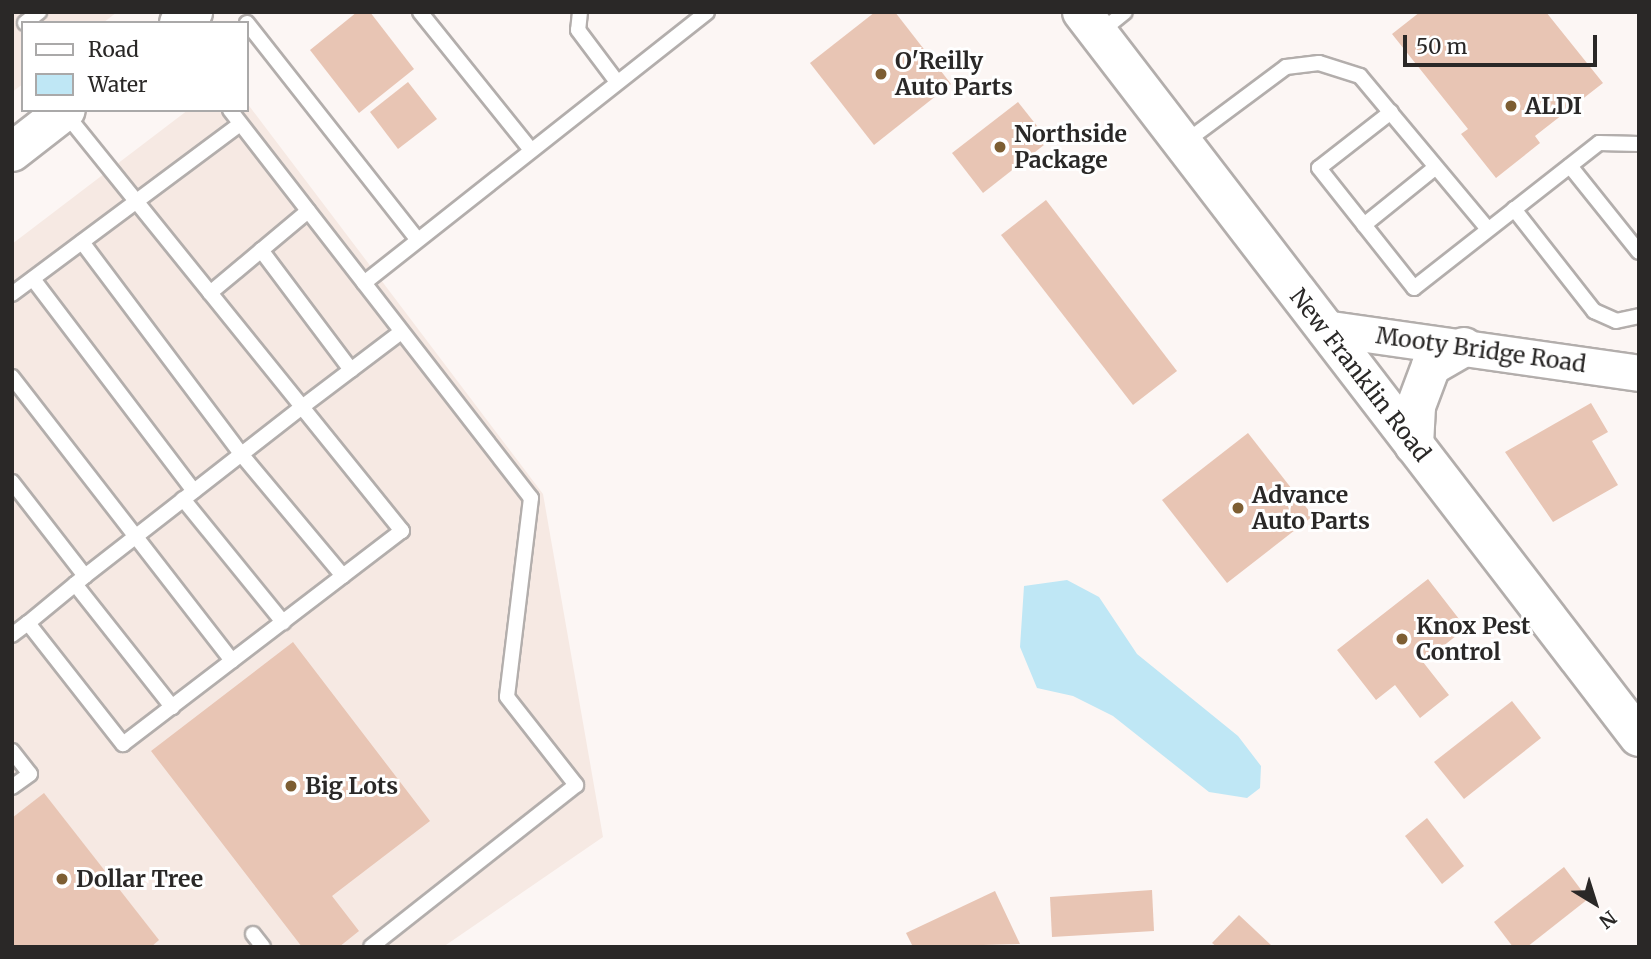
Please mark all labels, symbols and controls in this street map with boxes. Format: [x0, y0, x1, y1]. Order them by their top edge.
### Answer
legend [21, 21, 248, 112]
scale bar [1406, 21, 1600, 65]
text: 50 m [1416, 33, 1467, 60]
text: Road [88, 36, 139, 63]
place label: O'Reilly Auto Parts [895, 47, 1013, 101]
marker: O'Reilly Auto Parts [873, 66, 889, 82]
text: Water [88, 71, 147, 98]
place label: ALDI [1525, 92, 1582, 120]
marker: ALDI [1503, 98, 1519, 114]
place label: Northside Package [1014, 120, 1127, 174]
marker: Northside Package [992, 139, 1008, 155]
street label: New Franklin Road [1284, 283, 1436, 467]
street label: Mooty Bridge Road [1374, 322, 1588, 378]
place label: Advance Auto Parts [1252, 481, 1370, 535]
marker: Advance Auto Parts [1230, 500, 1246, 516]
place label: Knox Pest Control [1416, 612, 1530, 666]
marker: Knox Pest Control [1394, 631, 1410, 647]
place label: Big Lots [305, 772, 398, 800]
marker: Big Lots [283, 778, 299, 794]
place label: Dollar Tree [76, 865, 203, 893]
north arrow [1560, 868, 1630, 938]
marker: Dollar Tree [54, 871, 70, 887]
text: N [1595, 905, 1621, 934]

